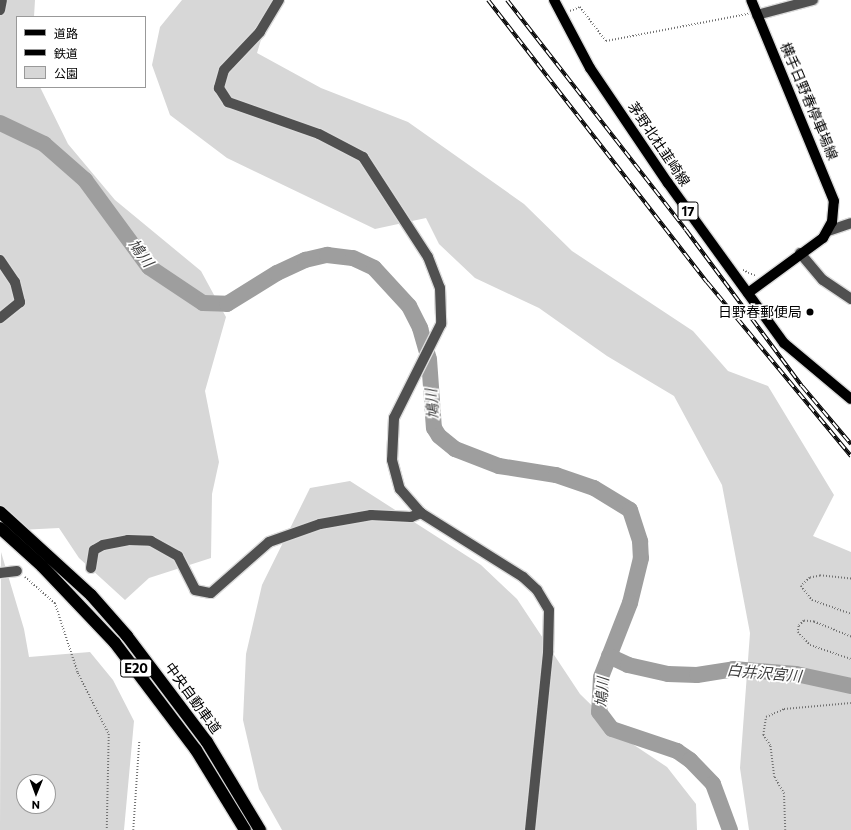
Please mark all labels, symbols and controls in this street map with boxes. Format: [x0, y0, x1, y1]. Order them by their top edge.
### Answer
legend [16, 16, 146, 88]
text: 道路 [54, 26, 78, 40]
street label: 横手日野春停車場線 [777, 40, 841, 162]
text: 鉄道 [54, 46, 78, 60]
text: 公園 [54, 66, 78, 80]
street label: 茅野北杜韮崎線 [625, 99, 693, 189]
road number: 17 [677, 200, 699, 222]
water label: 鳩川 [125, 236, 157, 270]
place label: 日野春郵便局 [718, 304, 802, 320]
marker: 日野春郵便局 [805, 307, 815, 317]
water label: 鳩川 [422, 388, 442, 420]
road number: E20 [120, 657, 152, 679]
street label: 中央自動車道 [162, 659, 224, 737]
water label: 白井沢宮川 [726, 661, 802, 685]
water label: 鳩川 [592, 676, 612, 708]
north arrow [16, 774, 56, 814]
text: N [32, 799, 40, 812]

